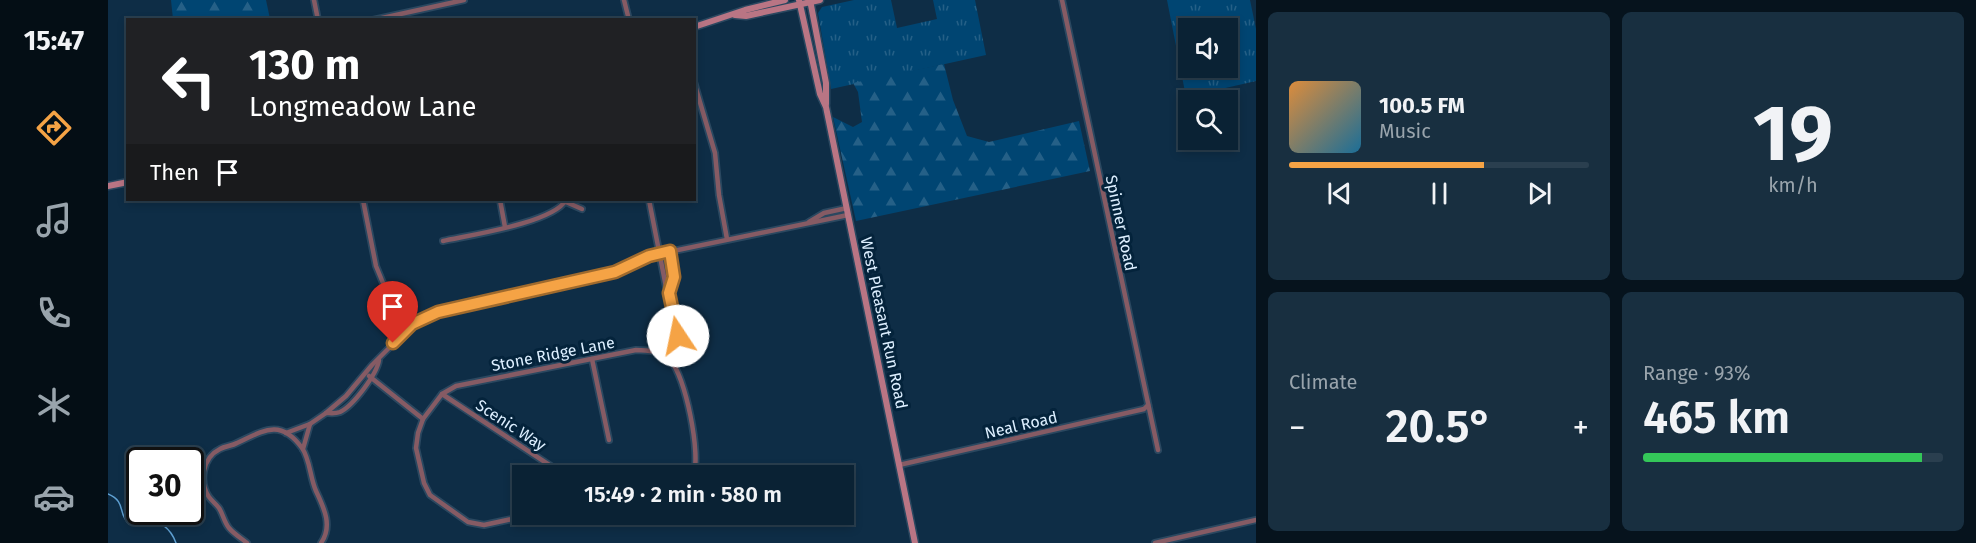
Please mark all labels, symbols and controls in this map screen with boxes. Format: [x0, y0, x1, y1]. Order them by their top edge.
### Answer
map controls [1178, 18, 1238, 150]
button: sound [1178, 18, 1238, 78]
text: 15:47 [24, 25, 84, 57]
text: 130 m [249, 40, 360, 90]
icon: left [150, 42, 228, 120]
text: 19 [1753, 87, 1833, 181]
button: search [1178, 90, 1238, 150]
text: Longmeadow Lane [249, 91, 477, 123]
text: 100.5 FM [1379, 92, 1465, 119]
icon: directions [33, 107, 75, 149]
text: Music [1379, 119, 1431, 143]
icon: arrive [211, 156, 244, 189]
text: Then [150, 159, 199, 186]
street label: Spinner Road [1102, 173, 1140, 273]
text: km/h [1768, 173, 1818, 197]
icon: previous [1323, 177, 1356, 210]
icon: pause [1423, 177, 1456, 210]
icon: next [1523, 177, 1556, 210]
icon: music [33, 199, 75, 241]
street label: West Pleasant Run Road [857, 235, 911, 411]
pin [367, 281, 418, 343]
icon: arrive [376, 290, 409, 323]
icon: phone [33, 292, 75, 334]
position arrow [646, 304, 710, 368]
street label: Stone Ridge Lane [490, 333, 616, 375]
text: Range · 93% [1643, 361, 1750, 385]
text: Climate [1289, 370, 1357, 394]
icon: climate [33, 384, 75, 426]
text: 465 km [1643, 391, 1790, 445]
street label: Scenic Way [472, 395, 550, 455]
text: 20.5° [1385, 400, 1493, 454]
street label: Neal Road [983, 407, 1059, 443]
text: − [1289, 408, 1306, 448]
text: + [1573, 408, 1589, 448]
speed limit sign: 30 [126, 447, 204, 525]
icon: car [33, 476, 75, 518]
text: 15:49 · 2 min · 580 m [584, 481, 782, 508]

